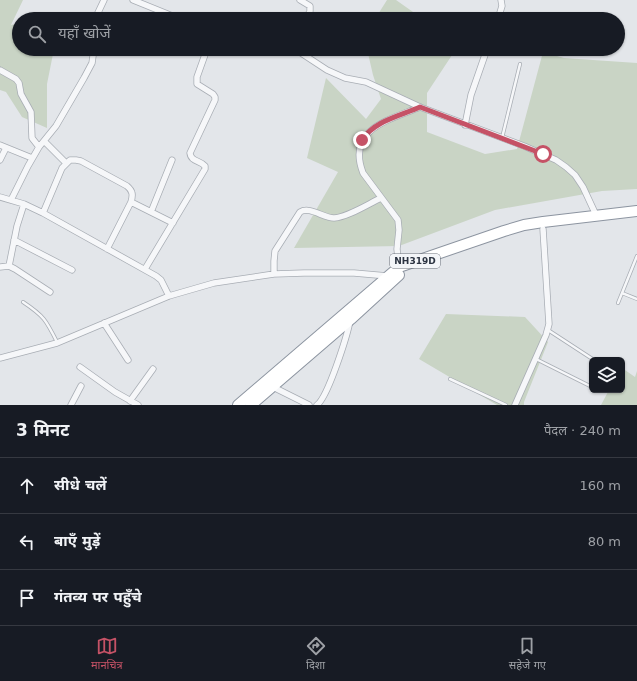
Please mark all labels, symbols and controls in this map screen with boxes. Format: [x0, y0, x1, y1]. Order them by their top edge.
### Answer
search box [12, 12, 625, 56]
icon: search [26, 23, 48, 45]
text: यहाँ खोजें [58, 24, 111, 42]
route end [353, 131, 371, 149]
route start [534, 145, 552, 163]
road number: NH319D [390, 254, 440, 268]
map controls [589, 357, 625, 393]
button: layers [589, 357, 625, 393]
text: 3 मिनट [16, 420, 69, 440]
text: पैदल · 240 m [544, 423, 621, 438]
icon: ahead [16, 475, 38, 497]
text: सीधे चलें [54, 476, 107, 494]
text: 160 m [579, 478, 621, 493]
icon: left [16, 531, 38, 553]
text: बाएँ मुड़ें [54, 532, 100, 550]
text: 80 m [588, 534, 621, 549]
icon: arrive [16, 587, 38, 609]
text: गंतव्य पर पहुँचे [54, 588, 142, 606]
tab: मानचित्र [91, 635, 123, 673]
tab: दिशा [305, 635, 327, 673]
tab: सहेजे गए [509, 635, 546, 673]

